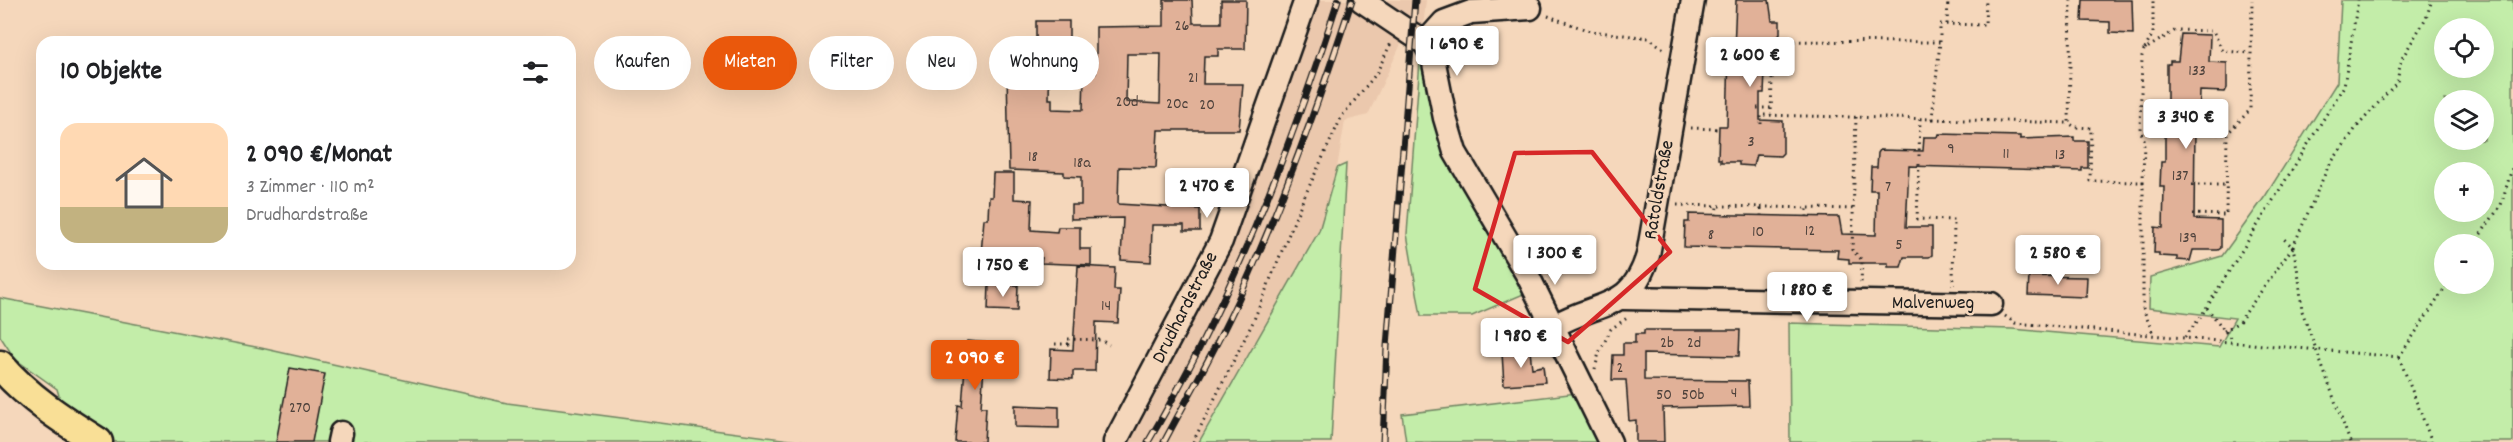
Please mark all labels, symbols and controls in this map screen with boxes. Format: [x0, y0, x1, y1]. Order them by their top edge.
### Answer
house number: 26 [1175, 15, 1190, 38]
map controls [2434, 18, 2494, 294]
button: locate [2434, 18, 2494, 78]
pin: 1 690 € [1402, 26, 1512, 77]
text: 1 690 € [1430, 31, 1484, 59]
chip: Kaufen [594, 36, 691, 90]
chip: Mieten [703, 36, 797, 90]
chip: Filter [809, 36, 894, 90]
chip: Neu [906, 36, 977, 90]
chip: Wohnung [989, 36, 1099, 90]
pin: 2 600 € [1695, 37, 1805, 88]
text: 2 600 € [1720, 42, 1780, 70]
text: 10 Objekte [60, 54, 162, 91]
icon: filters [519, 56, 552, 89]
house number: 133 [2188, 60, 2206, 83]
house number: 21 [1188, 67, 1198, 90]
button: layers [2434, 90, 2494, 150]
house number: 20d [1115, 91, 1139, 114]
house number: 20c [1166, 93, 1188, 116]
house number: 20 [1199, 94, 1215, 117]
pin: 3 340 € [2131, 99, 2241, 150]
text: 3 340 € [2157, 104, 2215, 132]
house number: 3 [1747, 131, 1755, 154]
text: 2 090 €/Monat [246, 137, 392, 174]
street label: Ratoldstraße [1637, 138, 1683, 242]
house number: 9 [1947, 138, 1955, 161]
house number: 11 [2002, 143, 2010, 166]
house number: 13 [2055, 144, 2065, 167]
house number: 18 [1028, 146, 1038, 169]
icon: home [108, 147, 180, 219]
house number: 18a [1073, 152, 1091, 175]
button: + [2434, 162, 2494, 222]
house number: 137 [2172, 165, 2188, 188]
pin: 2 470 € [1152, 168, 1262, 219]
text: 2 470 € [1179, 173, 1235, 201]
text: 3 Zimmer · 110 m² [246, 174, 375, 202]
house number: 7 [1885, 176, 1891, 199]
text: Drudhardstraße [246, 202, 368, 230]
house number: 12 [1805, 220, 1815, 243]
house number: 10 [1752, 221, 1764, 244]
house number: 8 [1708, 224, 1714, 247]
house number: 139 [2179, 227, 2197, 250]
house number: 5 [1895, 234, 1903, 257]
button: − [2434, 234, 2494, 294]
pin: 1 300 € [1500, 235, 1610, 286]
pin: 2 580 € [2003, 235, 2113, 286]
text: 1 300 € [1527, 240, 1583, 268]
text: 2 580 € [2029, 240, 2087, 268]
pin: 1 750 € [948, 247, 1058, 298]
street label: Drudhardstraße [1146, 247, 1226, 369]
text: 1 750 € [977, 252, 1029, 280]
pin: 1 880 € [1752, 272, 1862, 323]
text: 1 880 € [1781, 277, 1833, 305]
street label: Malvenweg [1892, 290, 1974, 318]
house number: 14 [1101, 295, 1111, 318]
pin: 1 980 € [1466, 318, 1576, 369]
text: 1 980 € [1495, 323, 1547, 351]
house number: 2b [1660, 332, 1674, 355]
house number: 2d [1687, 332, 1701, 355]
pin: 2 090 € [920, 340, 1030, 391]
text: 2 090 € [945, 345, 1005, 373]
house number: 2 [1617, 357, 1624, 380]
house number: 4 [1731, 382, 1737, 405]
house number: 50 [1656, 384, 1672, 407]
house number: 50b [1681, 384, 1705, 407]
house number: 270 [289, 397, 311, 420]

